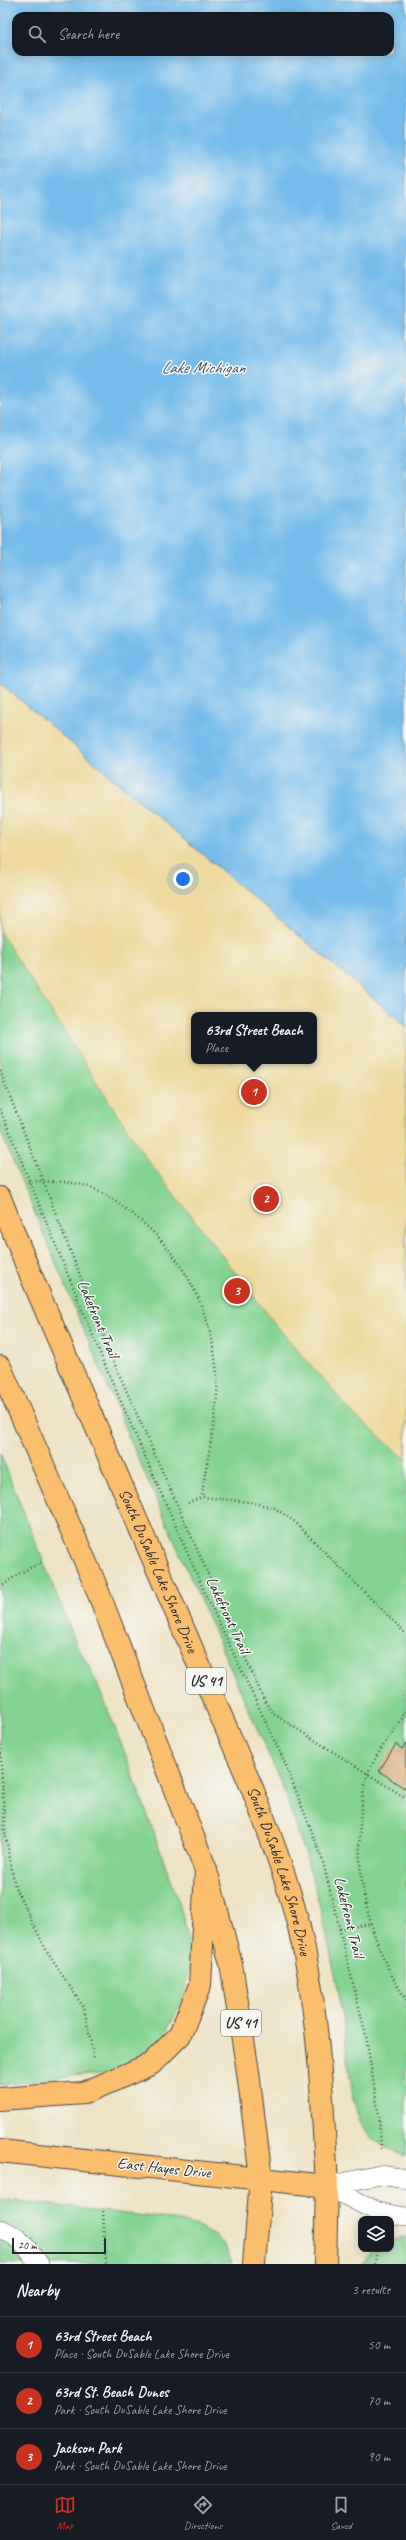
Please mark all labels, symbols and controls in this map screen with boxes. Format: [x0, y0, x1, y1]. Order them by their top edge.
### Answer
search box [12, 12, 394, 56]
icon: search [26, 23, 48, 45]
text: Search here [58, 25, 119, 44]
water label: Lake Michigan [161, 357, 246, 378]
your location [173, 869, 193, 889]
popup [191, 1012, 317, 1064]
text: 63rd Street Beach [205, 1021, 303, 1040]
text: Place [205, 1040, 228, 1056]
pin: 1 [241, 1077, 267, 1107]
pin: 2 [253, 1184, 279, 1214]
pin: 3 [224, 1276, 250, 1306]
street label: Lakefront Trail [73, 1277, 125, 1364]
street label: South DuSable Lake Shore Drive [114, 1486, 203, 1657]
street label: Lakefront Trail [202, 1573, 256, 1659]
road number: US 41 [186, 1668, 226, 1694]
street label: South DuSable Lake Shore Drive [242, 1784, 315, 1959]
street label: Lakefront Trail [329, 1875, 369, 1963]
road number: US 41 [221, 2010, 261, 2036]
street label: East Hayes Drive [116, 2153, 214, 2183]
map controls [358, 2216, 394, 2252]
button: layers [358, 2216, 394, 2252]
scale bar [12, 2236, 106, 2255]
text: 20 m [18, 2238, 37, 2252]
text: Nearby [16, 2280, 59, 2301]
text: 3 results [352, 2282, 390, 2298]
text: 63rd Street Beach [54, 2327, 152, 2346]
text: 1 [26, 2337, 32, 2353]
text: 50 m [368, 2337, 390, 2353]
text: Place · South DuSable Lake Shore Drive [54, 2346, 229, 2362]
text: 63rd St. Beach Dunes [54, 2383, 168, 2402]
text: 2 [26, 2393, 32, 2409]
text: 70 m [368, 2393, 390, 2409]
text: Park · South DuSable Lake Shore Drive [54, 2402, 227, 2418]
text: Jackson Park [54, 2439, 121, 2458]
text: 3 [26, 2449, 32, 2465]
text: 90 m [368, 2449, 390, 2465]
text: Park · South DuSable Lake Shore Drive [54, 2458, 227, 2474]
tab: Map [54, 2494, 76, 2532]
tab: Directions [184, 2494, 222, 2532]
tab: Saved [330, 2494, 352, 2532]

